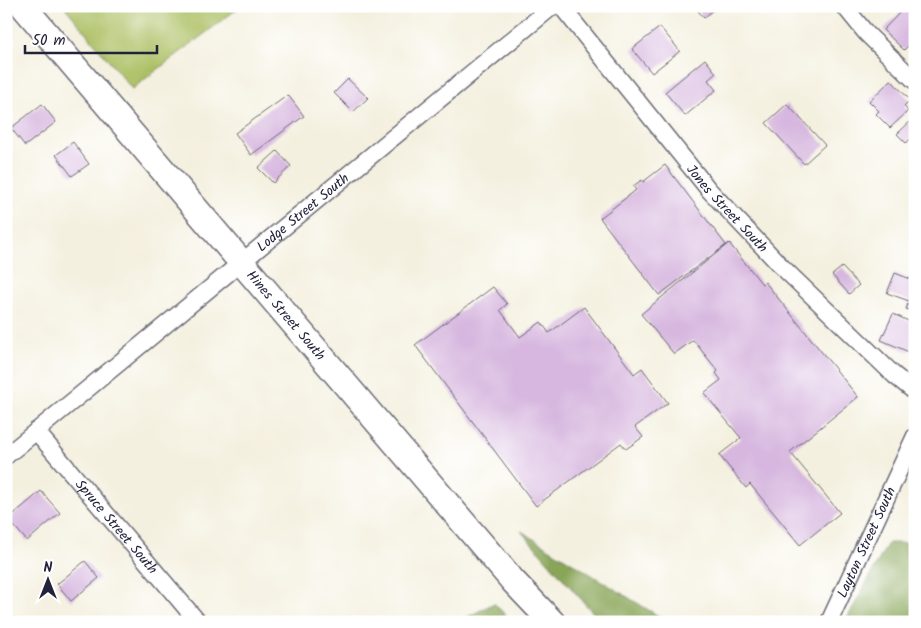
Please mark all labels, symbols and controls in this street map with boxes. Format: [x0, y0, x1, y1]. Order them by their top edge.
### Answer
scale bar [25, 22, 158, 54]
text: 50 m [32, 29, 66, 53]
street label: Jones Street South [680, 160, 773, 258]
street label: Lodge Street South [252, 168, 354, 258]
street label: Hines Street South [241, 266, 331, 366]
street label: Spruce Street South [69, 475, 163, 579]
street label: Layton Street South [832, 483, 902, 602]
north arrow [22, 556, 72, 606]
text: N [44, 557, 53, 579]

